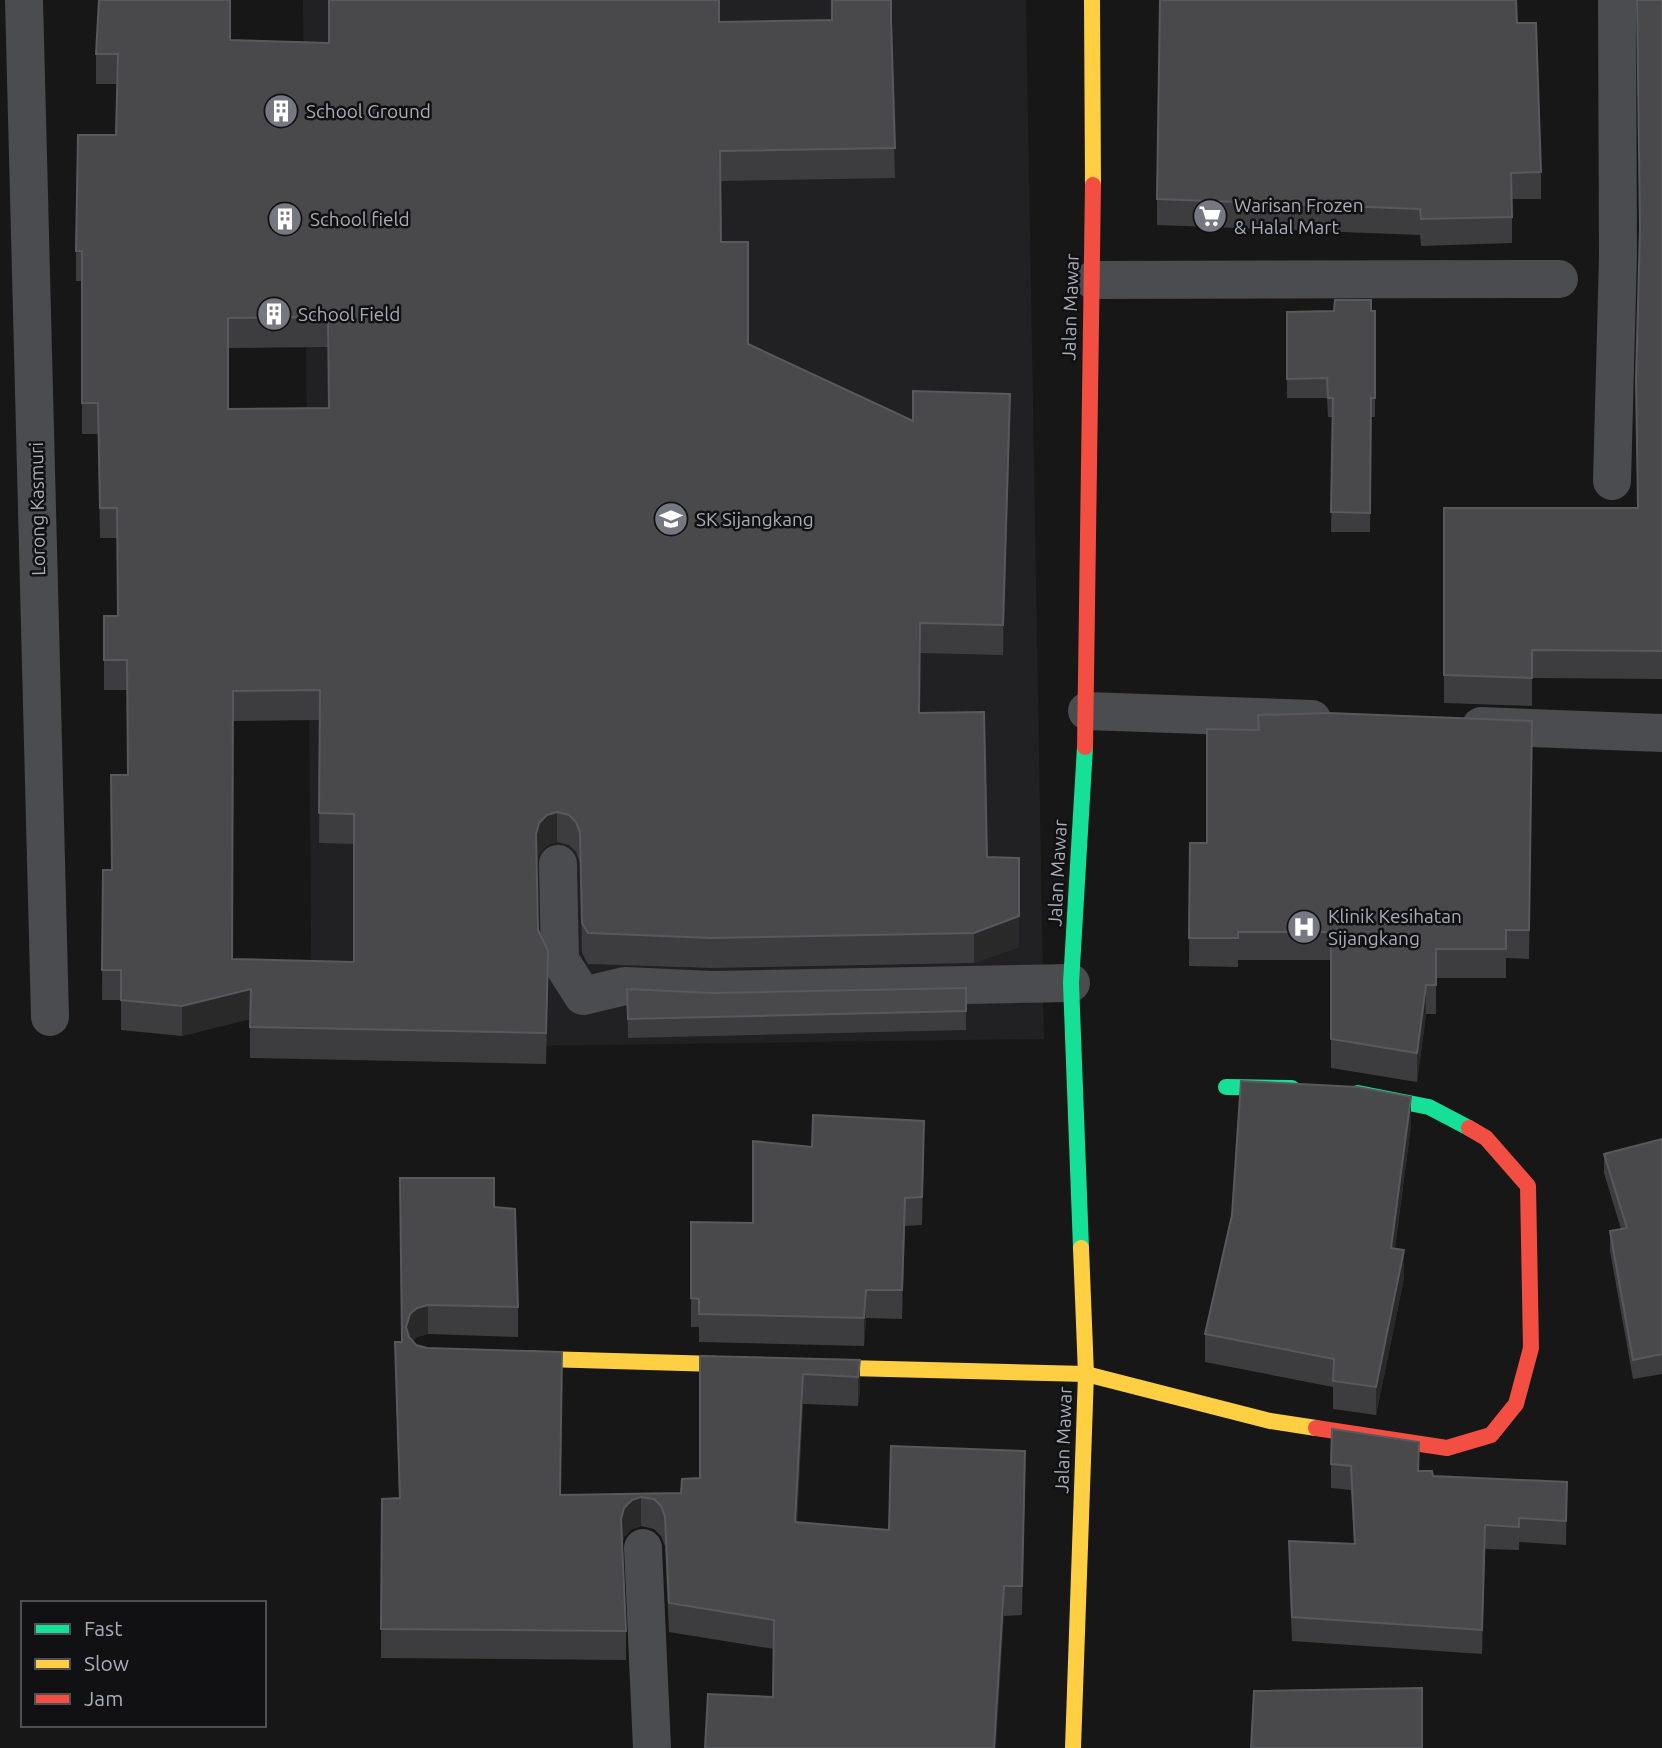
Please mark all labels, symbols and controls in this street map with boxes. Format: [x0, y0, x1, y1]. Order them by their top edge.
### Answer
building icon: School Ground [262, 92, 300, 130]
place label: School Ground [306, 100, 431, 122]
place label: Warisan Frozen & Halal Mart [1234, 194, 1364, 238]
supermarket icon: Warisan Frozen & Halal Mart [1191, 197, 1229, 235]
building icon: School field [266, 200, 304, 238]
place label: School field [310, 208, 410, 230]
street label: Jalan Mawar [1057, 253, 1083, 361]
building icon: School Field [255, 295, 293, 333]
place label: School Field [298, 303, 400, 325]
street label: Lorong Kasmuri [25, 442, 49, 576]
school or university icon: SK Sijangkang [652, 500, 690, 538]
place label: SK Sijangkang [696, 508, 814, 530]
street label: Jalan Mawar [1043, 819, 1071, 927]
place label: Klinik Kesihatan Sijangkang [1328, 905, 1462, 949]
hospital icon: Klinik Kesihatan Sijangkang [1285, 908, 1323, 946]
street label: Jalan Mawar [1050, 1386, 1076, 1494]
legend [21, 1601, 266, 1727]
text: Fast [84, 1616, 122, 1640]
text: Slow [84, 1651, 129, 1675]
text: Jam [84, 1686, 123, 1710]

